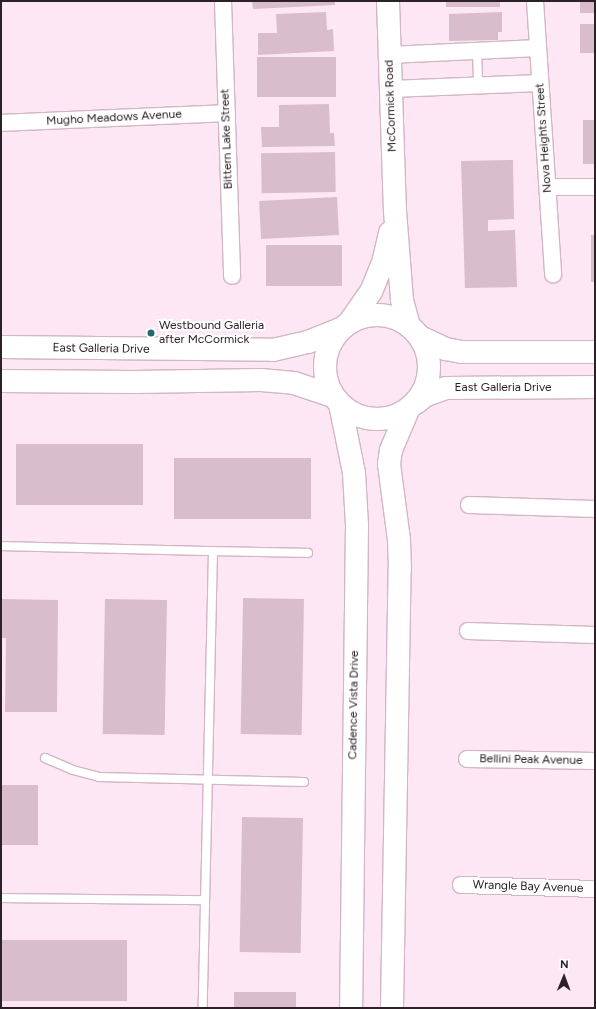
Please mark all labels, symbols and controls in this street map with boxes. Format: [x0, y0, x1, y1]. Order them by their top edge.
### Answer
street label: McCormick Road [382, 60, 400, 152]
street label: Nova Heights Street [533, 83, 555, 193]
street label: Bittern Lake Street [218, 88, 236, 190]
street label: Mugho Meadows Avenue [46, 107, 182, 129]
place label: Westbound Galleria after McCormick [159, 319, 264, 347]
marker: Westbound Galleria after McCormick [146, 328, 156, 338]
street label: East Galleria Drive [52, 341, 150, 357]
street label: East Galleria Drive [454, 381, 552, 395]
street label: Cadence Vista Drive [346, 650, 362, 760]
street label: Bellini Peak Avenue [479, 752, 583, 768]
street label: Wrangle Bay Avenue [472, 878, 584, 896]
north arrow [544, 957, 584, 997]
text: N [560, 958, 569, 971]

